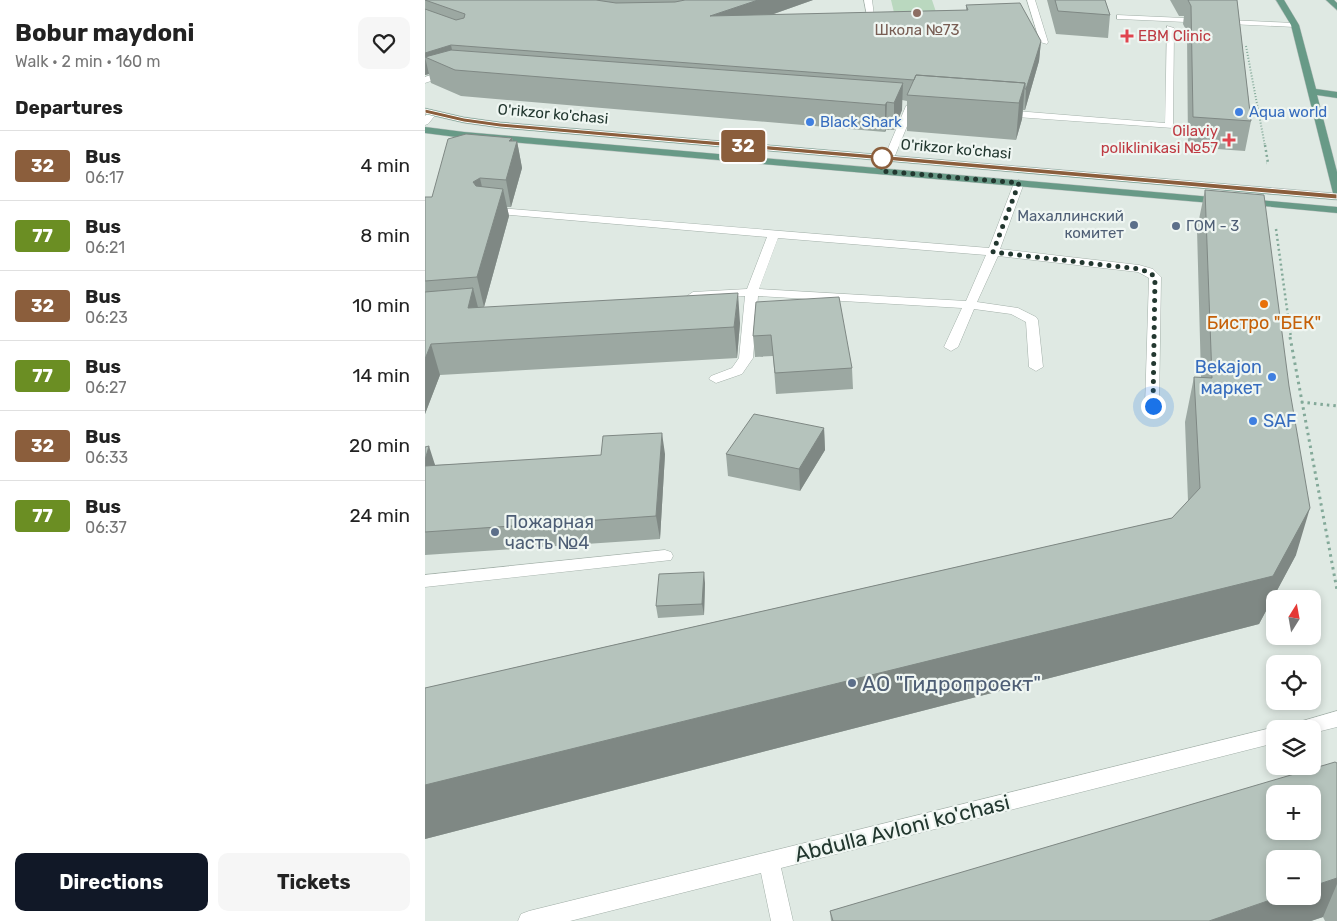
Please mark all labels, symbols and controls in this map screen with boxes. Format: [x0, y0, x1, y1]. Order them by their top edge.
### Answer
marker: Школа №73 [911, 7, 923, 19]
button: heart [358, 17, 410, 69]
text: Bobur maydoni [15, 19, 194, 47]
place label: Школа №73 [875, 21, 959, 39]
place label: EBM Clinic [1138, 27, 1211, 45]
marker: EBM Clinic [1120, 29, 1134, 43]
text: Walk · 2 min · 160 m [15, 52, 160, 71]
text: Departures [15, 96, 123, 119]
street label: O'rikzor ko'chasi [497, 100, 609, 128]
place label: Aqua world [1249, 103, 1327, 121]
marker: Aqua world [1233, 106, 1245, 118]
place label: Black Shark [820, 113, 902, 131]
marker: Black Shark [804, 116, 816, 128]
place label: Oilaviy poliklinikasi №57 [1101, 122, 1218, 157]
line badge: 32 [721, 130, 765, 162]
marker: Oilaviy poliklinikasi №57 [1222, 133, 1236, 147]
text: 32 [731, 135, 755, 157]
street label: O'rikzor ko'chasi [900, 135, 1012, 163]
text: Bus [85, 145, 121, 168]
unlabelled marker [871, 147, 893, 169]
text: 4 min [361, 154, 410, 177]
text: 32 [31, 155, 54, 177]
text: 06:17 [85, 168, 124, 187]
place label: Махаллинский комитет [1017, 207, 1124, 242]
text: Bus [85, 215, 121, 238]
place label: ГОМ - 3 [1186, 217, 1239, 235]
marker: Махаллинский комитет [1128, 219, 1140, 231]
marker: ГОМ - 3 [1170, 220, 1182, 232]
text: 8 min [360, 224, 410, 247]
text: 77 [32, 225, 53, 247]
text: 06:21 [85, 238, 125, 257]
text: Bus [85, 285, 121, 308]
text: 10 min [352, 294, 410, 317]
text: 32 [31, 295, 54, 317]
marker: Бистро "БЕК" [1258, 298, 1270, 310]
text: 06:23 [85, 308, 128, 327]
place label: Бистро "БЕК" [1207, 312, 1321, 334]
text: Bus [85, 355, 121, 378]
place label: Bekajon маркет [1195, 356, 1262, 399]
text: 14 min [352, 364, 410, 387]
text: 77 [32, 365, 53, 387]
marker: Bekajon маркет [1266, 371, 1278, 383]
text: 06:27 [85, 378, 127, 397]
your location [1141, 394, 1166, 419]
place label: SAF [1263, 410, 1297, 432]
marker: SAF [1247, 415, 1259, 427]
text: Bus [85, 425, 121, 448]
text: 20 min [349, 434, 410, 457]
text: 32 [31, 435, 54, 457]
text: 06:33 [85, 448, 128, 467]
text: Bus [85, 495, 121, 518]
text: 24 min [350, 504, 410, 527]
text: 77 [32, 505, 53, 527]
place label: Пожарная часть №4 [505, 511, 594, 554]
text: 06:37 [85, 518, 127, 537]
marker: Пожарная часть №4 [489, 526, 501, 538]
north arrow [1266, 590, 1321, 645]
map controls [1266, 590, 1321, 905]
button: locate [1266, 655, 1321, 710]
place label: АО "Гидропроект" [862, 671, 1041, 696]
marker: АО "Гидропроект" [846, 677, 858, 689]
button: layers [1266, 720, 1321, 775]
button: + [1266, 785, 1321, 840]
street label: Abdulla Avloni ko'chasi [792, 789, 1012, 867]
button: − [1266, 850, 1321, 905]
button: Directions [15, 853, 208, 911]
button: Tickets [218, 853, 410, 911]

